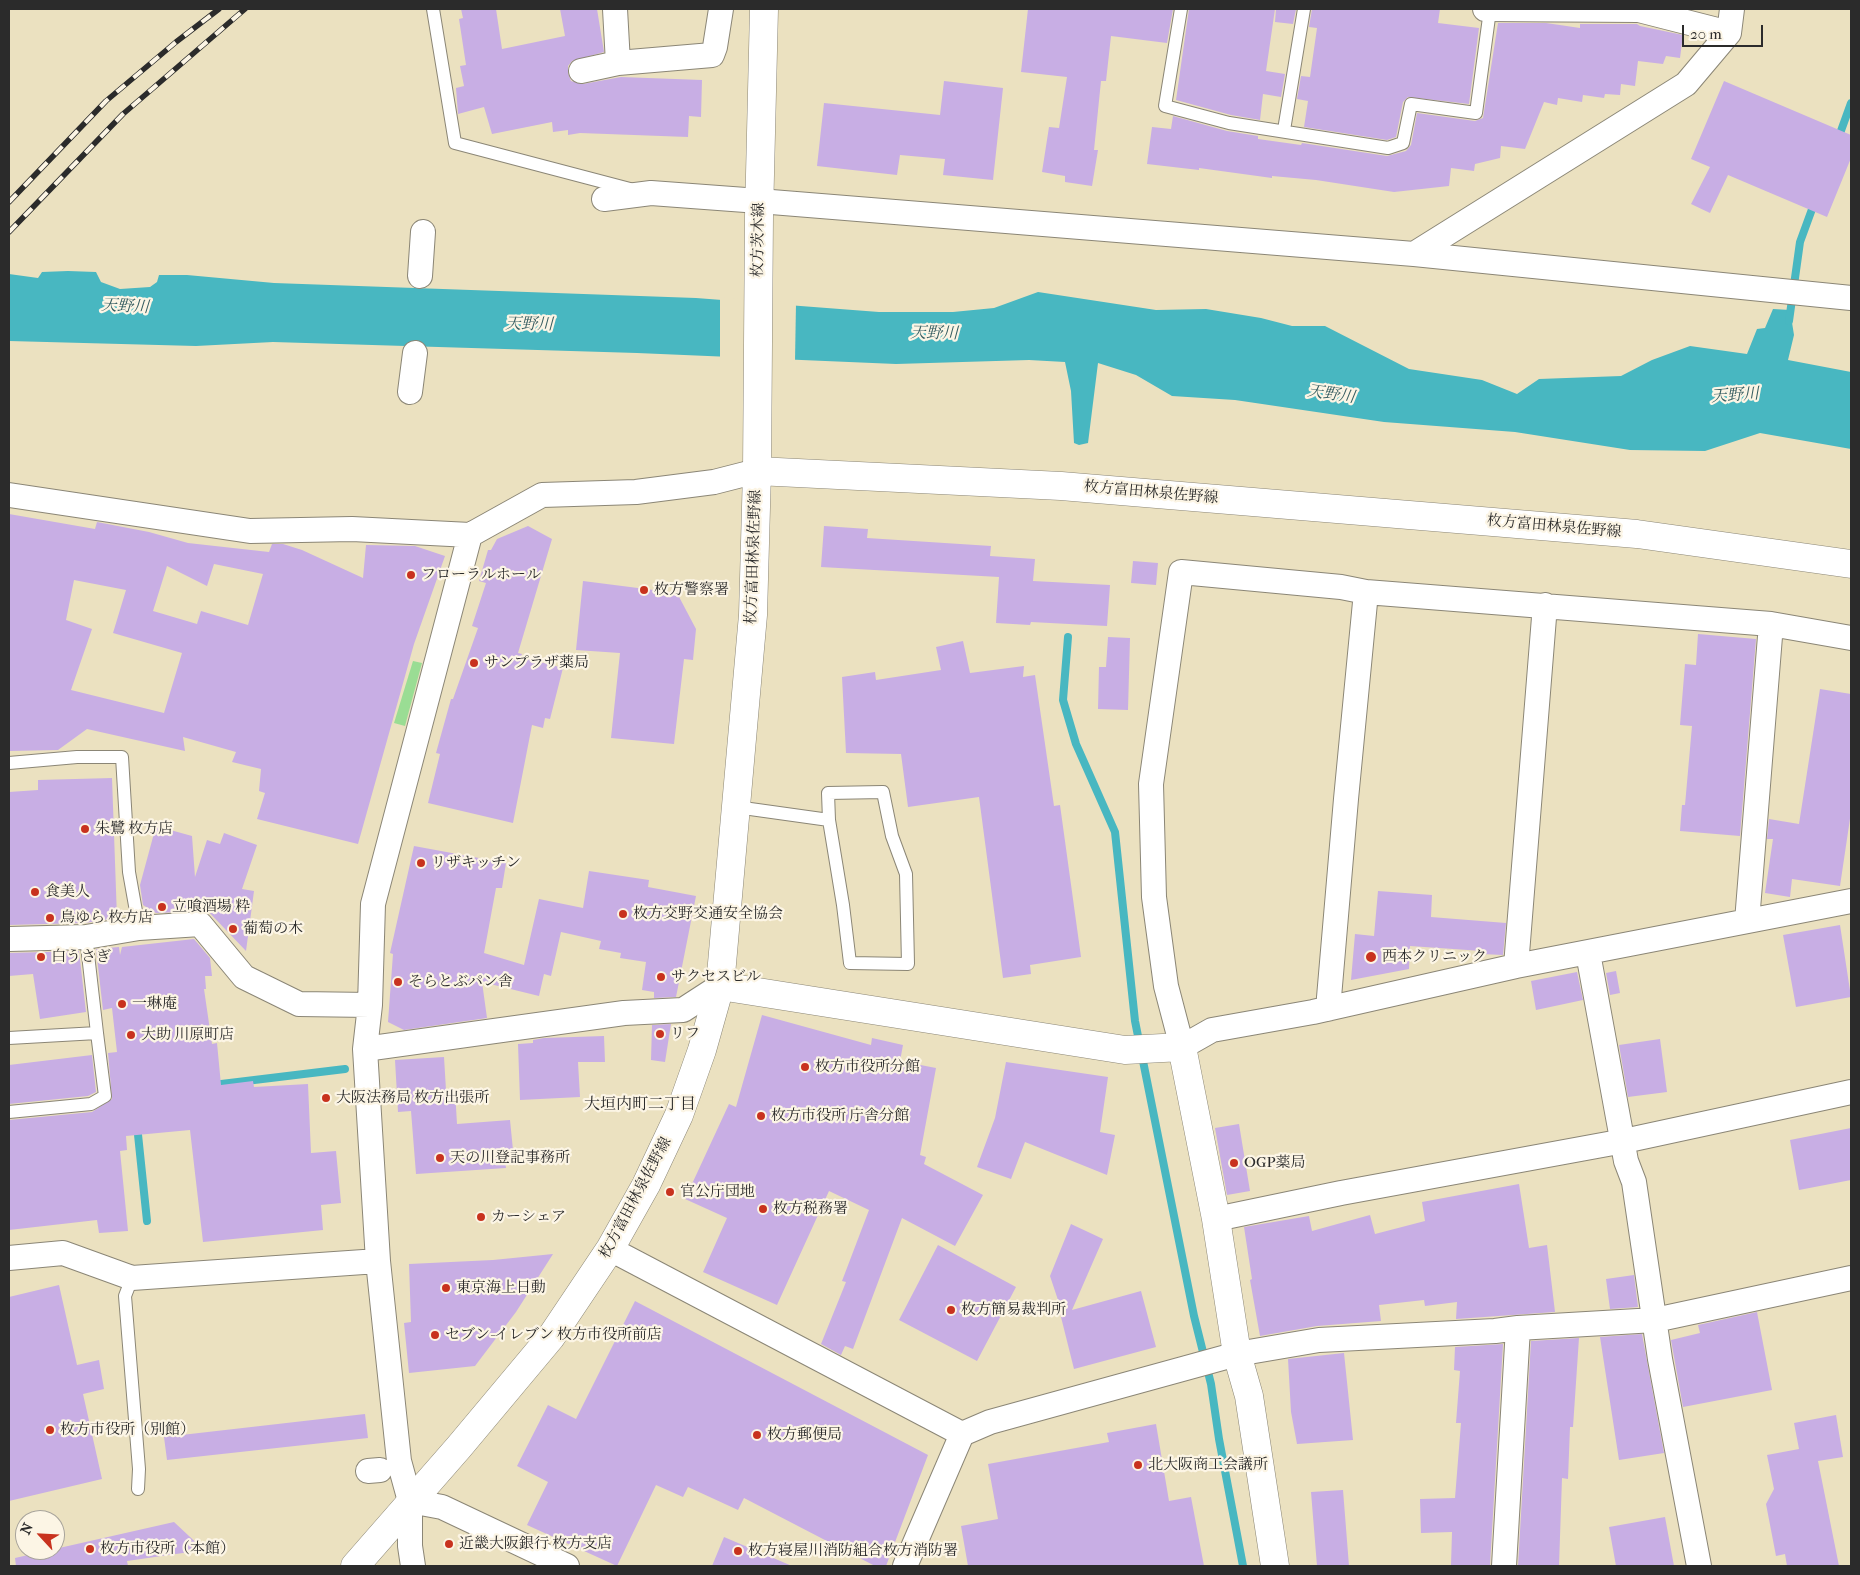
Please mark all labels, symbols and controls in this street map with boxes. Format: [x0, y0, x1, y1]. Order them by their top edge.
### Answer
scale bar [1685, 15, 1766, 47]
text: 20 m [1690, 25, 1722, 43]
street label: 枚方茨木線 [749, 202, 769, 278]
water label: 天野川 [101, 296, 149, 318]
water label: 天野川 [505, 315, 553, 335]
water label: 天野川 [910, 324, 958, 344]
water label: 天野川 [1306, 382, 1356, 408]
water label: 天野川 [1710, 385, 1760, 407]
street label: 枚方富田林泉佐野線 [1083, 478, 1219, 508]
street label: 枚方富田林泉佐野線 [743, 489, 765, 625]
street label: 枚方富田林泉佐野線 [1486, 512, 1622, 542]
place label: フローラルホール [421, 566, 541, 584]
marker: フローラルホール [405, 569, 417, 581]
place label: 枚方警察署 [654, 581, 729, 599]
marker: 枚方警察署 [638, 584, 650, 596]
place label: サンプラザ薬局 [484, 654, 589, 672]
marker: サンプラザ薬局 [468, 657, 480, 669]
place label: 朱鷺 枚方店 [95, 820, 173, 838]
marker: 朱鷺 枚方店 [79, 823, 91, 835]
place label: リザキッチン [431, 854, 521, 872]
marker: リザキッチン [415, 857, 427, 869]
place label: 食美人 [45, 883, 90, 901]
marker: 食美人 [29, 886, 41, 898]
place label: 立喰酒場 粋 [172, 898, 250, 916]
marker: 立喰酒場 粋 [156, 901, 168, 913]
place label: 枚方交野交通安全協会 [633, 905, 783, 923]
marker: 枚方交野交通安全協会 [617, 908, 629, 920]
place label: 鳥ゆら 枚方店 [60, 909, 153, 927]
marker: 鳥ゆら 枚方店 [44, 912, 56, 924]
place label: 葡萄の木 [243, 920, 303, 938]
marker: 葡萄の木 [227, 923, 239, 935]
place label: 白うさぎ [51, 948, 111, 966]
place label: 西本クリニック [1382, 948, 1487, 966]
marker: 西本クリニック [1364, 950, 1378, 964]
marker: 白うさぎ [35, 951, 47, 963]
place label: サクセスビル [671, 968, 761, 986]
marker: サクセスビル [655, 971, 667, 983]
place label: そらとぶパン舎 [408, 973, 513, 991]
marker: そらとぶパン舎 [392, 976, 404, 988]
place label: 一琳庵 [132, 995, 177, 1013]
marker: 一琳庵 [116, 998, 128, 1010]
place label: リフ [670, 1025, 700, 1043]
place label: 大助 川原町店 [141, 1026, 234, 1044]
marker: リフ [654, 1028, 666, 1040]
marker: 大助 川原町店 [125, 1029, 137, 1041]
place label: 枚方市役所分館 [815, 1058, 920, 1076]
marker: 枚方市役所分館 [799, 1061, 811, 1073]
place label: 大阪法務局 枚方出張所 [336, 1089, 489, 1107]
marker: 大阪法務局 枚方出張所 [320, 1092, 332, 1104]
district label: 大垣内町二丁目 [584, 1095, 696, 1115]
place label: 枚方市役所 庁舎分館 [771, 1107, 909, 1125]
marker: 枚方市役所 庁舎分館 [755, 1110, 767, 1122]
street label: 枚方富田林泉佐野線 [596, 1134, 676, 1262]
place label: 天の川登記事務所 [450, 1149, 570, 1167]
marker: 天の川登記事務所 [434, 1152, 446, 1164]
place label: OGP薬局 [1244, 1154, 1306, 1172]
marker: OGP薬局 [1228, 1157, 1240, 1169]
place label: 官公庁団地 [680, 1183, 755, 1201]
marker: 官公庁団地 [664, 1186, 676, 1198]
place label: 枚方税務署 [773, 1200, 848, 1218]
marker: 枚方税務署 [757, 1203, 769, 1215]
place label: カーシェア [491, 1208, 566, 1226]
marker: カーシェア [475, 1211, 487, 1223]
place label: 東京海上日動 [456, 1279, 546, 1297]
marker: 東京海上日動 [440, 1282, 452, 1294]
place label: 枚方簡易裁判所 [961, 1301, 1066, 1319]
marker: 枚方簡易裁判所 [945, 1304, 957, 1316]
place label: セブン-イレブン 枚方市役所前店 [445, 1326, 662, 1344]
marker: セブン-イレブン 枚方市役所前店 [429, 1329, 441, 1341]
place label: 枚方市役所（別館） [60, 1421, 195, 1439]
marker: 枚方市役所（別館） [44, 1424, 56, 1436]
place label: 枚方郵便局 [767, 1426, 842, 1444]
marker: 枚方郵便局 [751, 1429, 763, 1441]
place label: 北大阪商工会議所 [1148, 1456, 1268, 1474]
marker: 北大阪商工会議所 [1132, 1459, 1144, 1471]
north arrow [15, 1510, 65, 1560]
text: N [17, 1520, 37, 1537]
place label: 近畿大阪銀行 枚方支店 [459, 1535, 612, 1553]
marker: 近畿大阪銀行 枚方支店 [443, 1538, 455, 1550]
place label: 枚方市役所（本館） [100, 1540, 235, 1558]
place label: 枚方寝屋川消防組合枚方消防署 [748, 1542, 958, 1560]
marker: 枚方市役所（本館） [84, 1543, 96, 1555]
marker: 枚方寝屋川消防組合枚方消防署 [732, 1545, 744, 1557]

